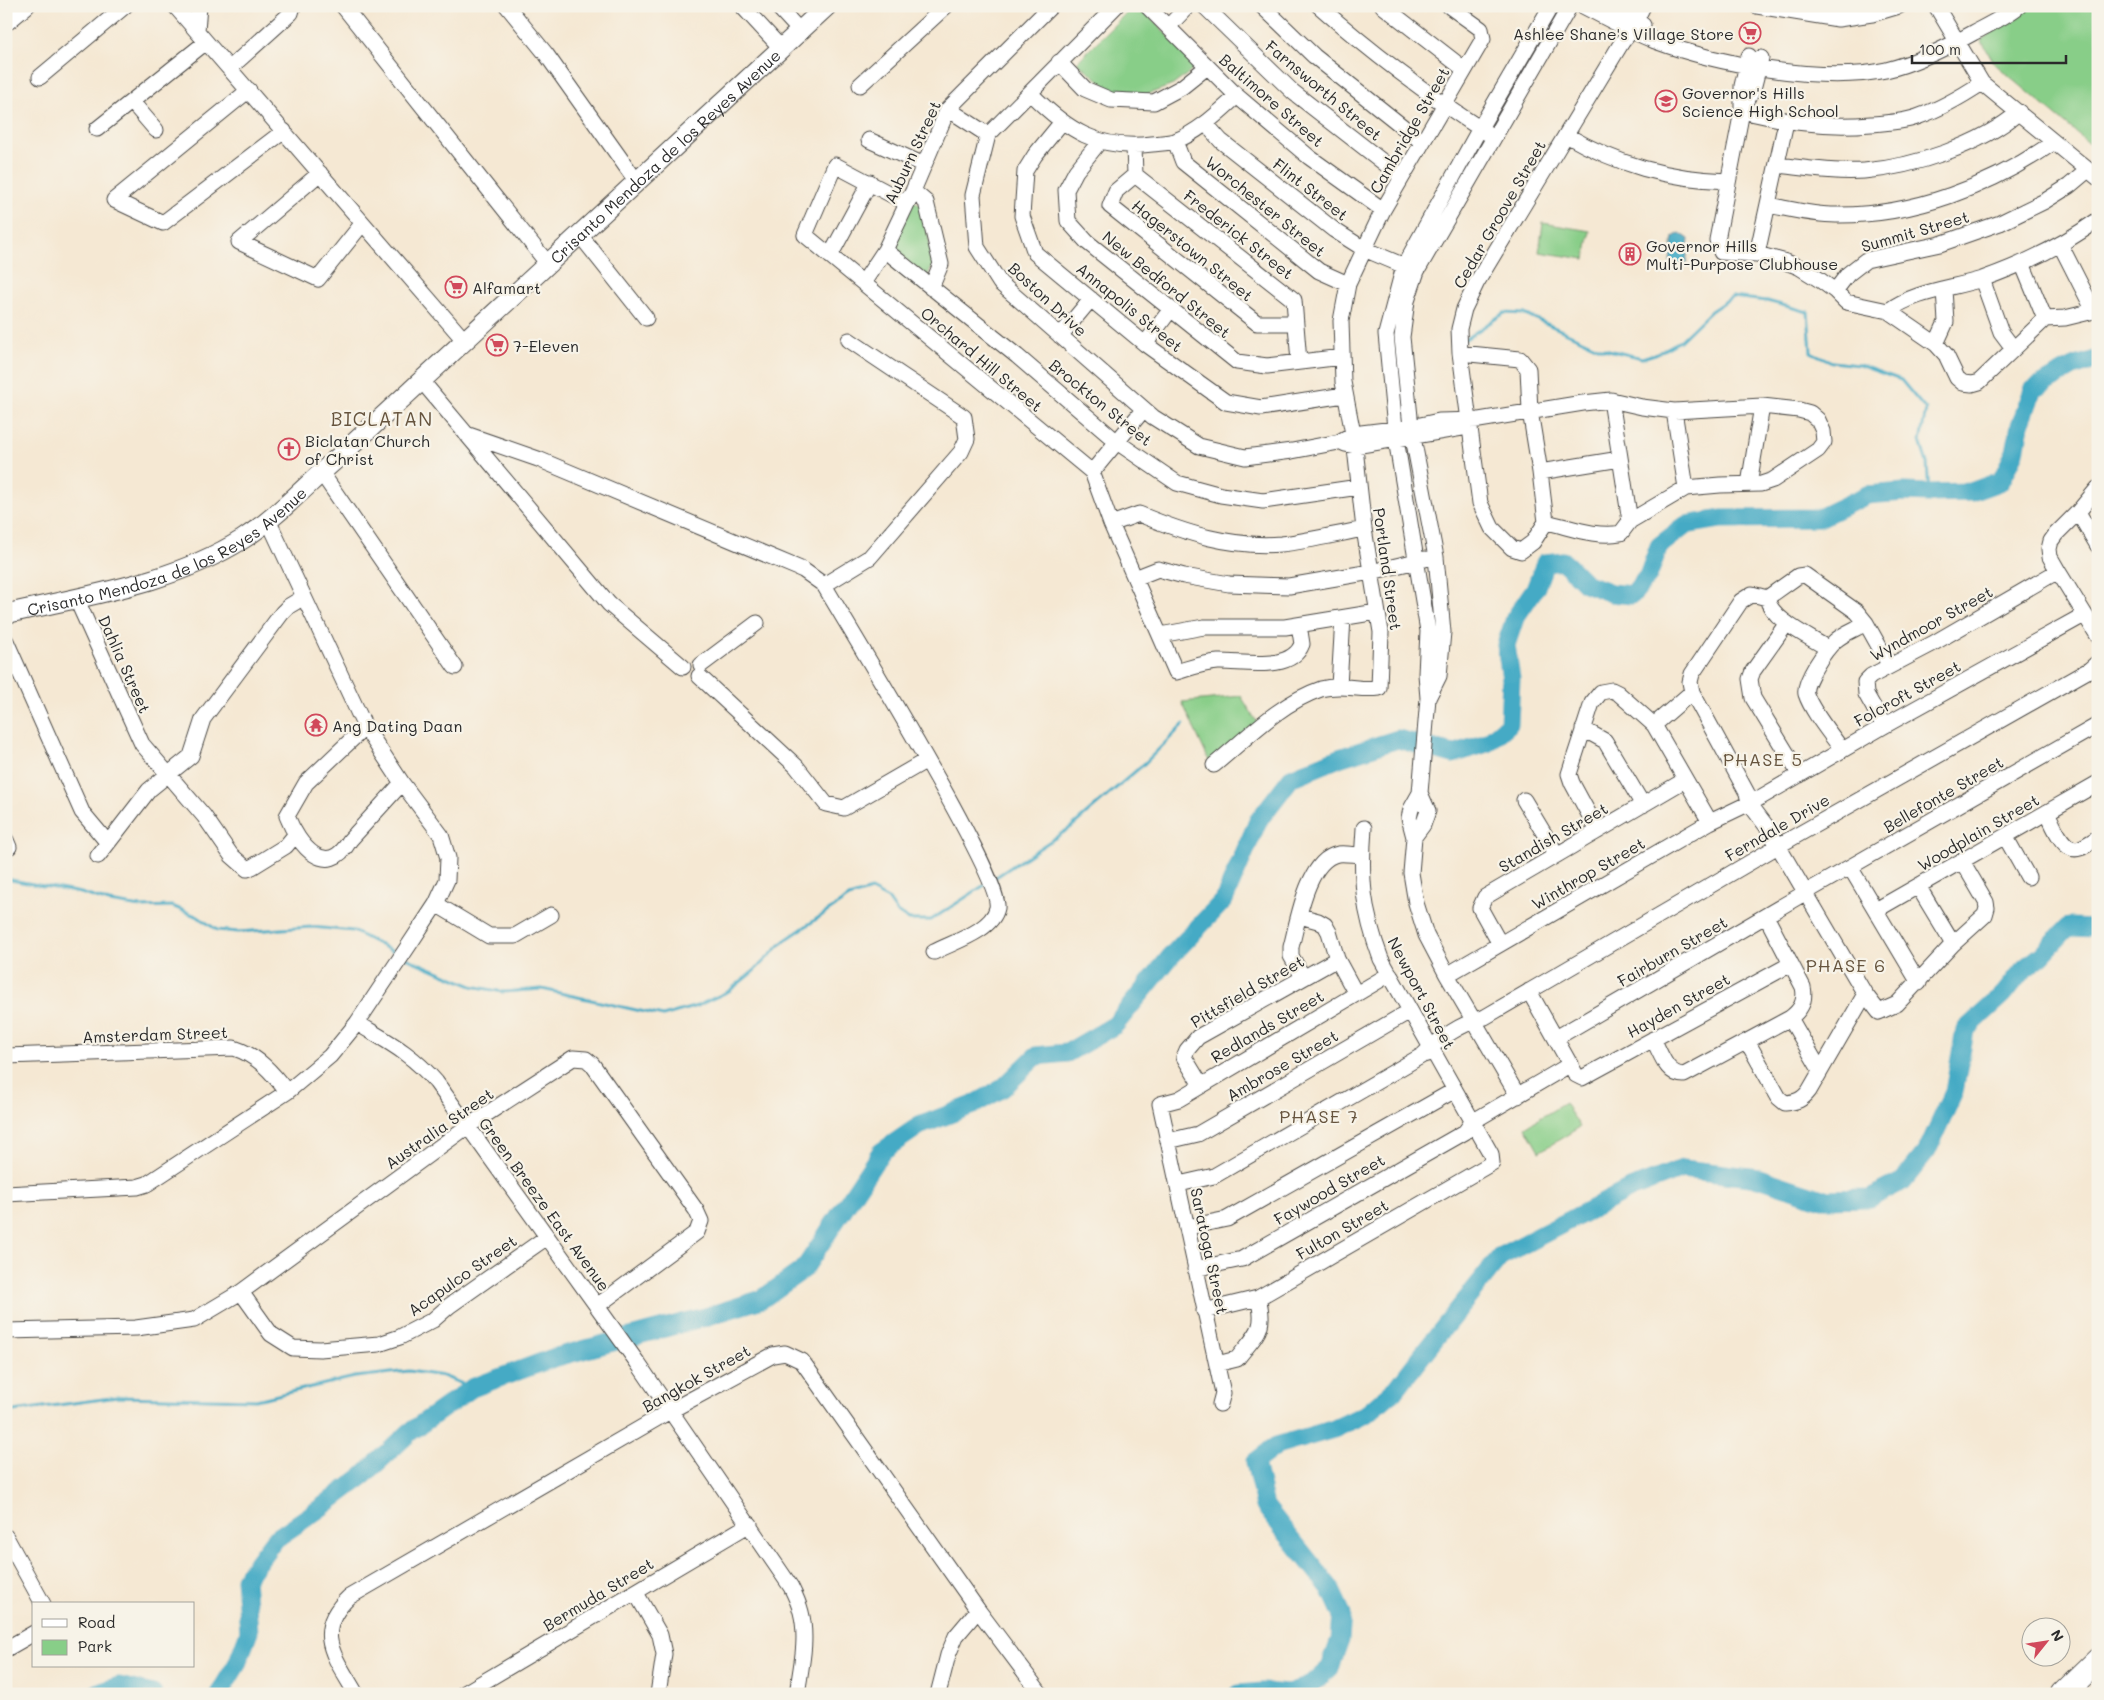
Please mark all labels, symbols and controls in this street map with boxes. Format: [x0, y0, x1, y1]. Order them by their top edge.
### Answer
supermarket icon: Ashlee Shane's Village Store [1738, 21, 1762, 45]
place label: Ashlee Shane's Village Store [1513, 23, 1734, 44]
scale bar [1912, 32, 2065, 64]
street label: Farnsworth Street [1261, 35, 1387, 145]
text: 100 m [1919, 39, 1961, 59]
street label: Crisanto Mendoza de los Reyes Avenue [545, 44, 784, 267]
street label: Baltimore Street [1215, 49, 1329, 151]
street label: Cambridge Street [1364, 63, 1454, 197]
place label: Governor's Hills Science High School [1682, 82, 1839, 121]
school or university icon: Governor's Hills Science High School [1654, 89, 1678, 113]
street label: Auburn Street [879, 97, 945, 207]
street label: Cedar Groove Street [1448, 136, 1550, 292]
street label: Worchester Street [1202, 151, 1330, 261]
street label: Flint Street [1269, 153, 1353, 225]
street label: Frederick Street [1180, 185, 1298, 283]
street label: Hagerstown Street [1128, 195, 1258, 305]
street label: Summit Street [1859, 206, 1971, 256]
street label: New Bedford Street [1099, 226, 1235, 342]
place label: Governor Hills Multi-Purpose Clubhouse [1646, 235, 1838, 274]
building icon: Governor Hills Multi-Purpose Clubhouse [1618, 242, 1642, 266]
street label: Boston Drive [1004, 257, 1092, 341]
street label: Annapolis Street [1073, 258, 1187, 356]
supermarket icon: Alfamart [444, 275, 468, 299]
place label: Alfamart [472, 277, 541, 298]
street label: Orchard Hill Street [917, 302, 1047, 416]
supermarket icon: 7-Eleven [485, 333, 509, 357]
place label: 7-Eleven [513, 335, 579, 356]
street label: Brockton Street [1045, 354, 1157, 450]
district label: BICLATAN [331, 406, 433, 431]
place label: Biclatan Church of Christ [305, 430, 430, 469]
church icon: Biclatan Church of Christ [277, 437, 301, 461]
street label: Crisanto Mendoza de los Reyes Avenue [25, 482, 310, 619]
street label: Portland Street [1369, 506, 1407, 632]
street label: Wyndmoor Street [1866, 581, 1996, 665]
street label: Dahlia Street [94, 612, 156, 716]
street label: Folcroft Street [1850, 655, 1964, 731]
temple icon: Ang Dating Daan [304, 713, 328, 737]
place label: Ang Dating Daan [332, 715, 462, 736]
district label: PHASE 5 [1723, 747, 1803, 771]
street label: Bellefonte Street [1879, 751, 2007, 837]
street label: Ferndale Drive [1721, 789, 1833, 865]
street label: Woodplain Street [1913, 789, 2043, 875]
street label: Standish Street [1495, 797, 1611, 877]
street label: Winthrop Street [1528, 832, 1648, 914]
street label: Fairburn Street [1613, 911, 1731, 991]
street label: Newport Street [1383, 933, 1461, 1053]
street label: Pittsfield Street [1186, 950, 1308, 1032]
district label: PHASE 6 [1806, 953, 1886, 977]
street label: Hayden Street [1623, 968, 1733, 1042]
street label: Redlands Street [1207, 985, 1327, 1067]
street label: Amsterdam Street [82, 1021, 228, 1047]
street label: Ambrose Street [1223, 1025, 1341, 1105]
street label: Australia Street [381, 1083, 497, 1173]
district label: PHASE 7 [1279, 1104, 1359, 1128]
street label: Green Breeze East Avenue [475, 1113, 615, 1295]
street label: Faywood Street [1270, 1149, 1388, 1229]
street label: Saratoga Street [1186, 1186, 1234, 1316]
street label: Fulton Street [1292, 1194, 1392, 1264]
street label: Acapulco Street [404, 1230, 520, 1320]
street label: Bangkok Street [638, 1340, 754, 1416]
street label: Bermuda Street [539, 1553, 657, 1635]
legend [32, 1602, 195, 1668]
text: Road [78, 1612, 115, 1632]
north arrow [2022, 1618, 2072, 1668]
text: N [2047, 1626, 2069, 1645]
text: Park [78, 1636, 112, 1656]

